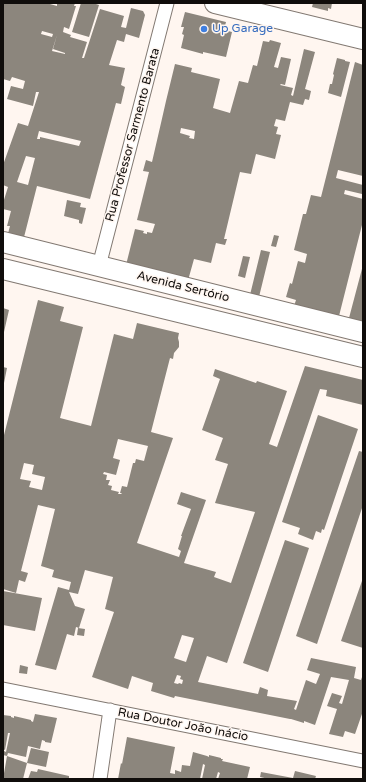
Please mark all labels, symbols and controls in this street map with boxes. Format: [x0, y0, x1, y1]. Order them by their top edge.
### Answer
place label: Up Garage [212, 22, 273, 36]
marker: Up Garage [199, 24, 209, 34]
street label: Rua Professor Sarmento Barata [103, 47, 163, 223]
street label: Avenida Sertório [135, 269, 231, 305]
street label: Rua Doutor João Inácio [116, 705, 250, 745]

